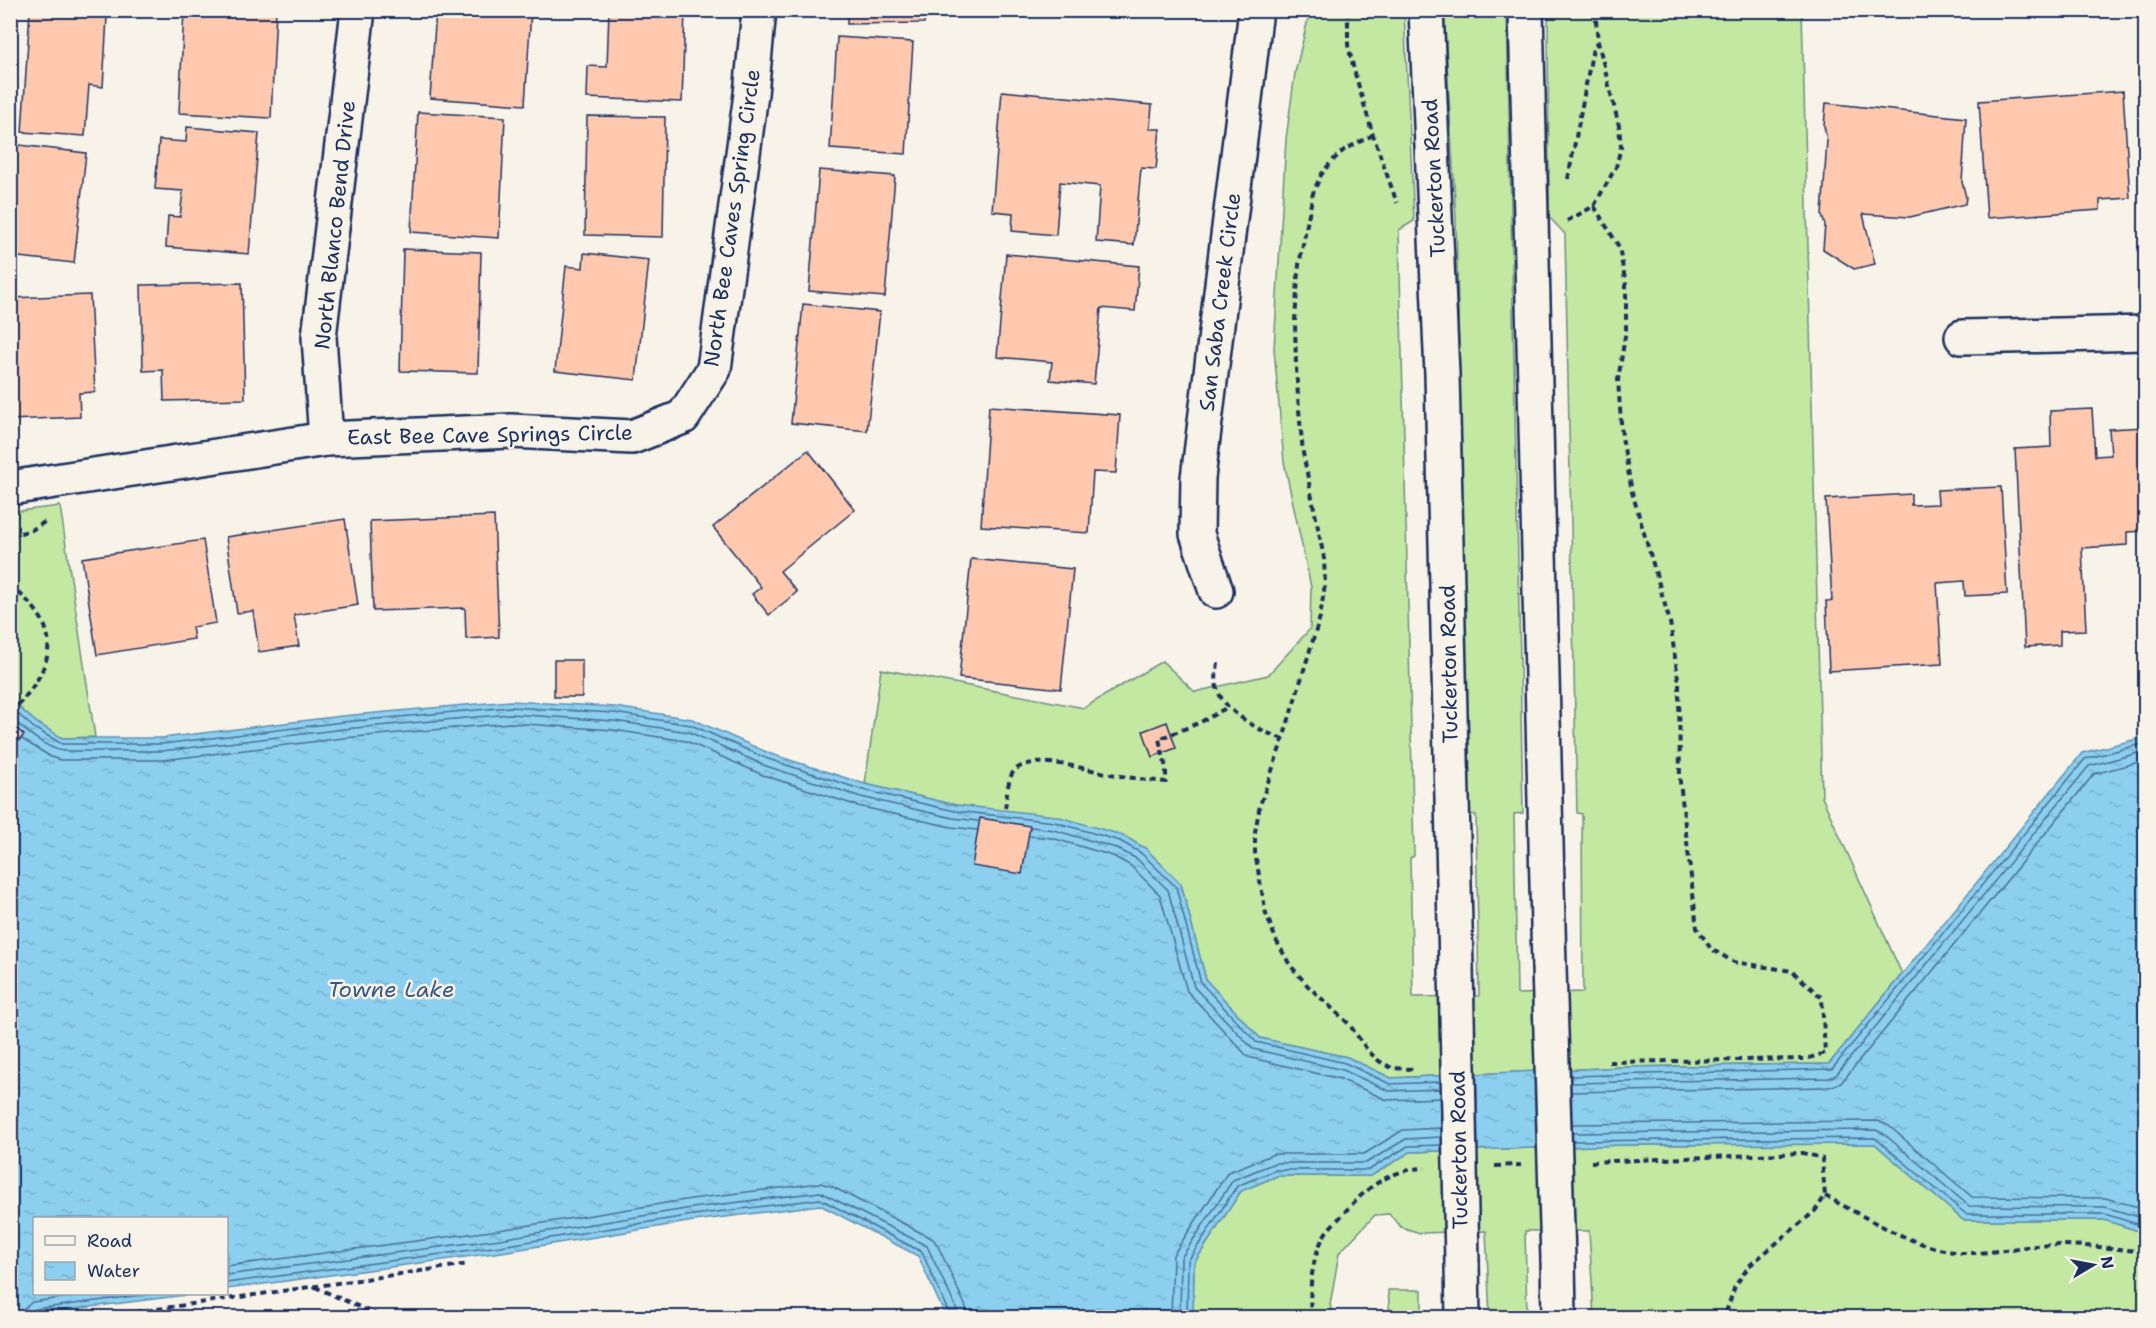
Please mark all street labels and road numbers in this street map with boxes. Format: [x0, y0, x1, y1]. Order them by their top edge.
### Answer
street label: North Bee Caves Spring Circle [697, 67, 767, 369]
street label: Tuckerton Road [1416, 98, 1452, 258]
street label: North Blanco Bend Drive [308, 99, 362, 351]
street label: San Saba Creek Circle [1193, 191, 1247, 413]
street label: East Bee Cave Springs Circle [347, 419, 633, 451]
street label: Tuckerton Road [1434, 584, 1464, 744]
street label: Tuckerton Road [1444, 1070, 1474, 1230]

